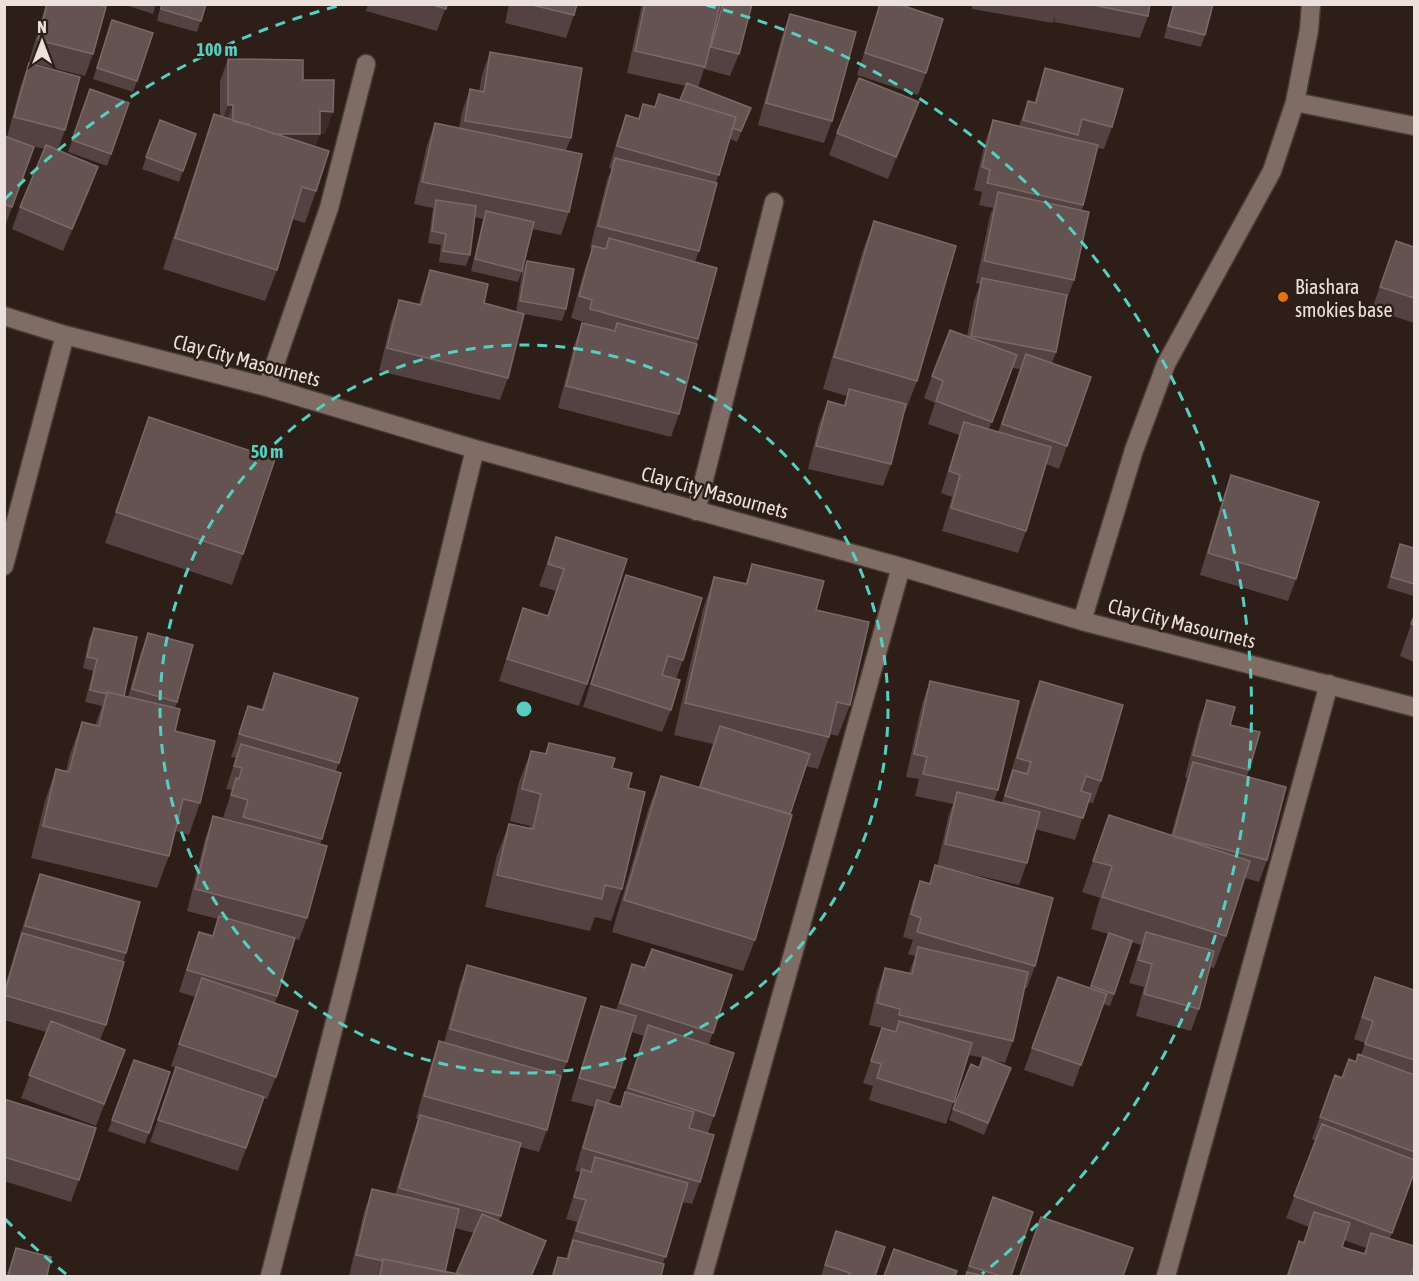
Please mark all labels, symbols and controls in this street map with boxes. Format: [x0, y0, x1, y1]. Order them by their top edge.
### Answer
north arrow [12, 12, 72, 72]
text: N [37, 18, 47, 36]
text: 100 m [197, 39, 237, 60]
place label: Biashara smokies base [1295, 275, 1392, 321]
marker: Biashara smokies base [1276, 290, 1290, 304]
street label: Clay City Masournets [171, 329, 323, 391]
text: 50 m [251, 441, 283, 462]
street label: Clay City Masournets [639, 461, 791, 523]
street label: Clay City Masournets [1106, 594, 1258, 652]
centre of rings [514, 699, 534, 719]

